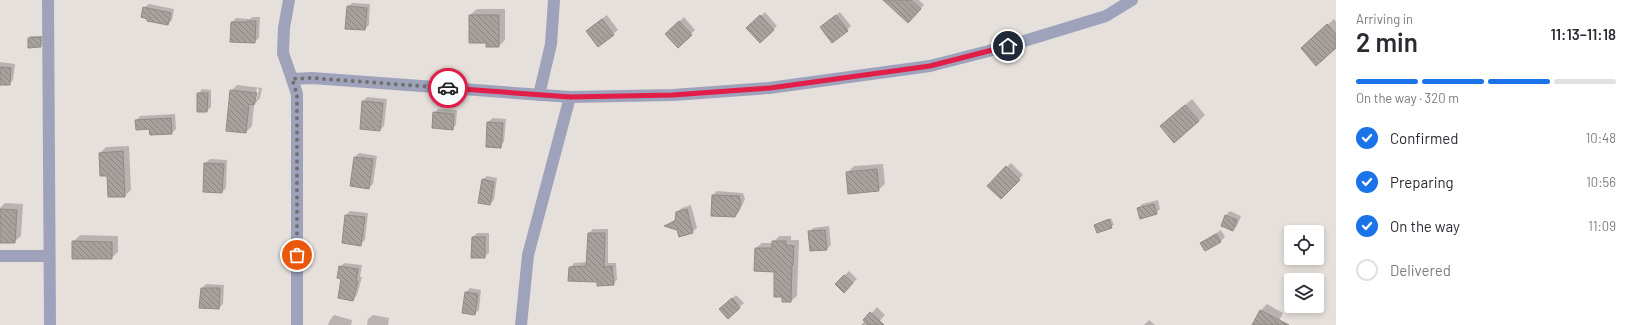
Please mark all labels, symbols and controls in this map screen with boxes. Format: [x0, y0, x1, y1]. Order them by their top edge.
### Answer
text: Arriving in [1356, 11, 1413, 27]
text: 11:13–11:18 [1550, 25, 1616, 43]
text: 2 min [1356, 26, 1418, 57]
pin [991, 29, 1025, 63]
icon: home [997, 35, 1019, 57]
courier [428, 68, 468, 108]
icon: car [437, 77, 459, 99]
text: On the way · 320 m [1356, 90, 1459, 106]
icon: check [1356, 127, 1378, 149]
text: Confirmed [1390, 129, 1458, 147]
text: 10:48 [1586, 130, 1616, 146]
icon: check [1356, 171, 1378, 193]
text: Preparing [1390, 173, 1454, 191]
text: 10:56 [1586, 174, 1616, 190]
icon: check [1356, 215, 1378, 237]
text: On the way [1390, 217, 1460, 235]
text: 11:09 [1588, 218, 1616, 234]
map controls [1284, 225, 1324, 313]
button: locate [1284, 225, 1324, 265]
pin [280, 238, 314, 272]
icon: bag [286, 244, 308, 266]
text: Delivered [1390, 261, 1451, 279]
button: layers [1284, 273, 1324, 313]

